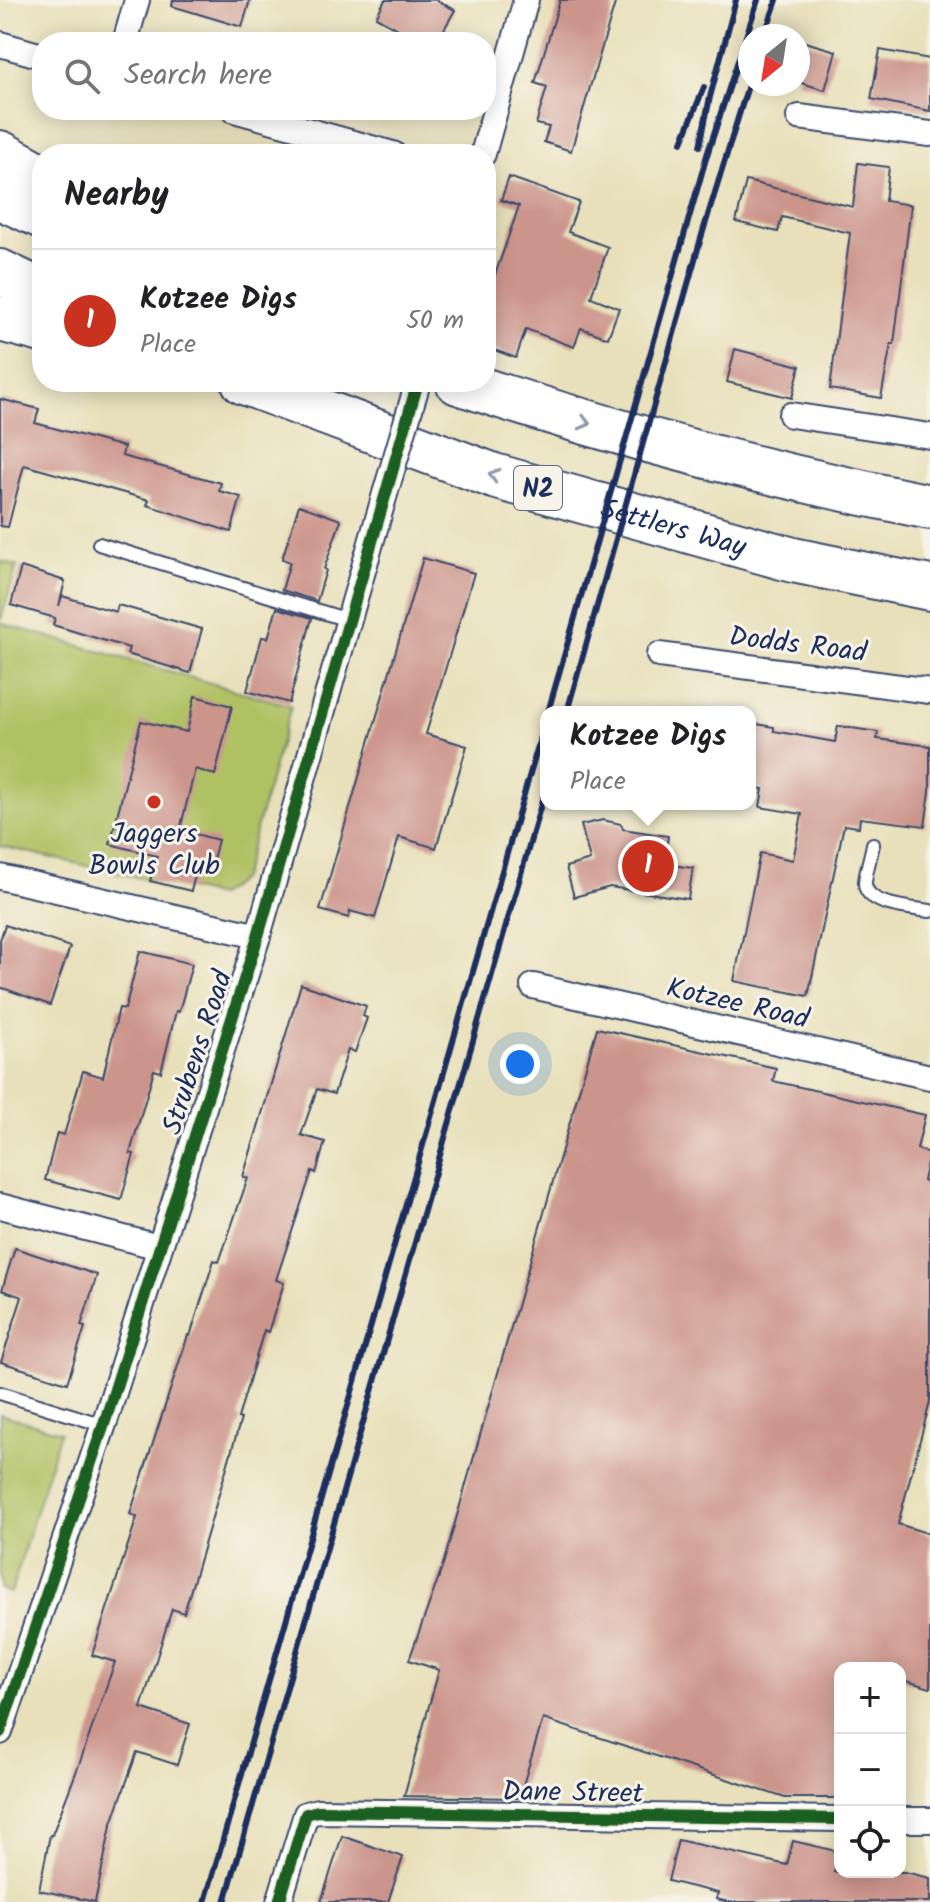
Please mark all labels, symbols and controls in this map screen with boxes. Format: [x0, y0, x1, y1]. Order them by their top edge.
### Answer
north arrow [738, 24, 810, 96]
search box [32, 32, 496, 120]
text: Search here [124, 52, 272, 100]
icon: search [60, 54, 104, 98]
text: Nearby [64, 169, 169, 223]
text: Kotzee Digs [140, 276, 297, 324]
text: 1 [86, 300, 94, 342]
text: 50 m [406, 300, 464, 342]
text: Place [140, 324, 196, 366]
one-way arrow [578, 414, 592, 431]
road number: N2 [514, 466, 562, 510]
one-way arrow [488, 469, 502, 485]
street label: Settlers Way [595, 487, 752, 571]
street label: Dodds Road [726, 615, 870, 676]
popup [540, 706, 756, 810]
text: Kotzee Digs [570, 713, 726, 761]
text: Place [570, 761, 626, 803]
marker: Jaggers Bowls Club [145, 793, 163, 811]
place label: Jaggers Bowls Club [88, 812, 220, 889]
pin: 1 [622, 836, 674, 896]
street label: Strubens Road [151, 964, 246, 1141]
street label: Kotzee Road [662, 966, 814, 1043]
your location [500, 1044, 540, 1084]
map controls [834, 1662, 906, 1878]
button: + [834, 1662, 906, 1734]
button: − [834, 1734, 906, 1806]
street label: Dane Street [502, 1770, 645, 1817]
button: locate [834, 1806, 906, 1878]

